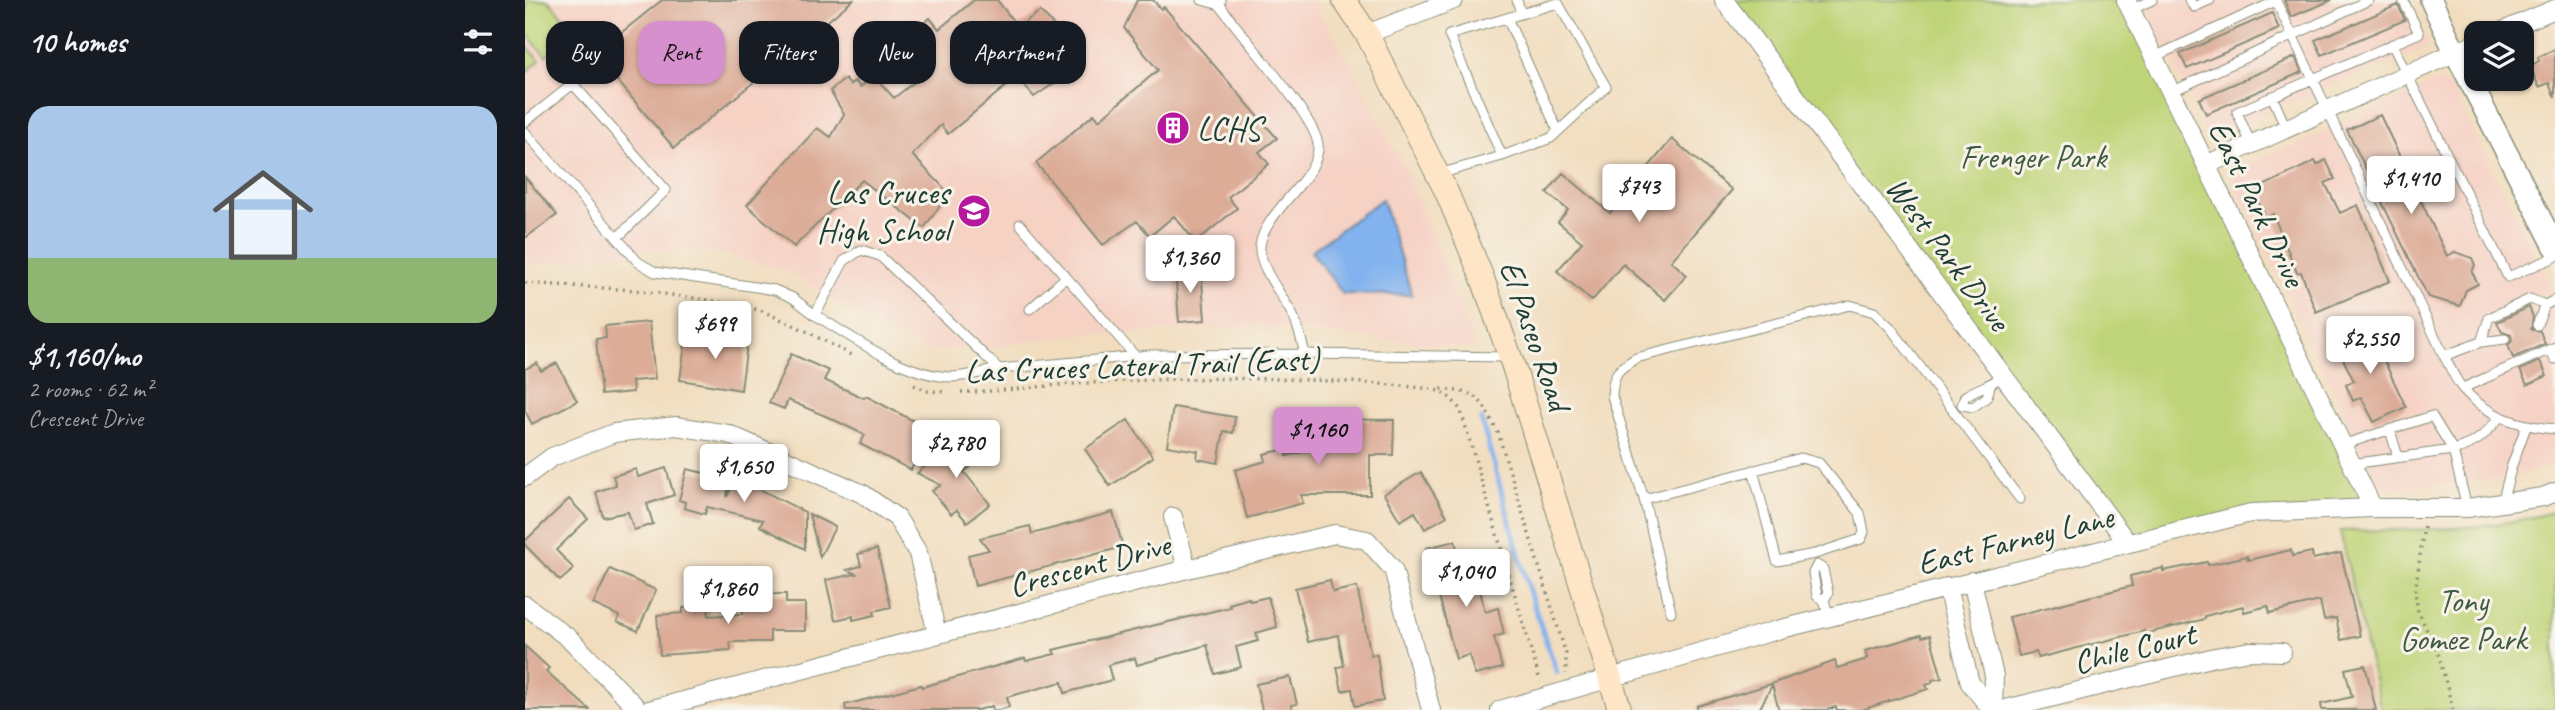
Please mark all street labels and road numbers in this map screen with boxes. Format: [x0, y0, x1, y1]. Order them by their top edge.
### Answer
street label: East Park Drive [2199, 114, 2316, 295]
street label: West Park Drive [1877, 168, 2021, 341]
street label: El Paseo Road [1490, 255, 1582, 420]
street label: Las Cruces Lateral Trail (East) [964, 338, 1322, 392]
street label: East Farney Lane [1913, 495, 2120, 585]
street label: Crescent Drive [1004, 523, 1177, 607]
street label: Chile Court [2069, 612, 2202, 683]

